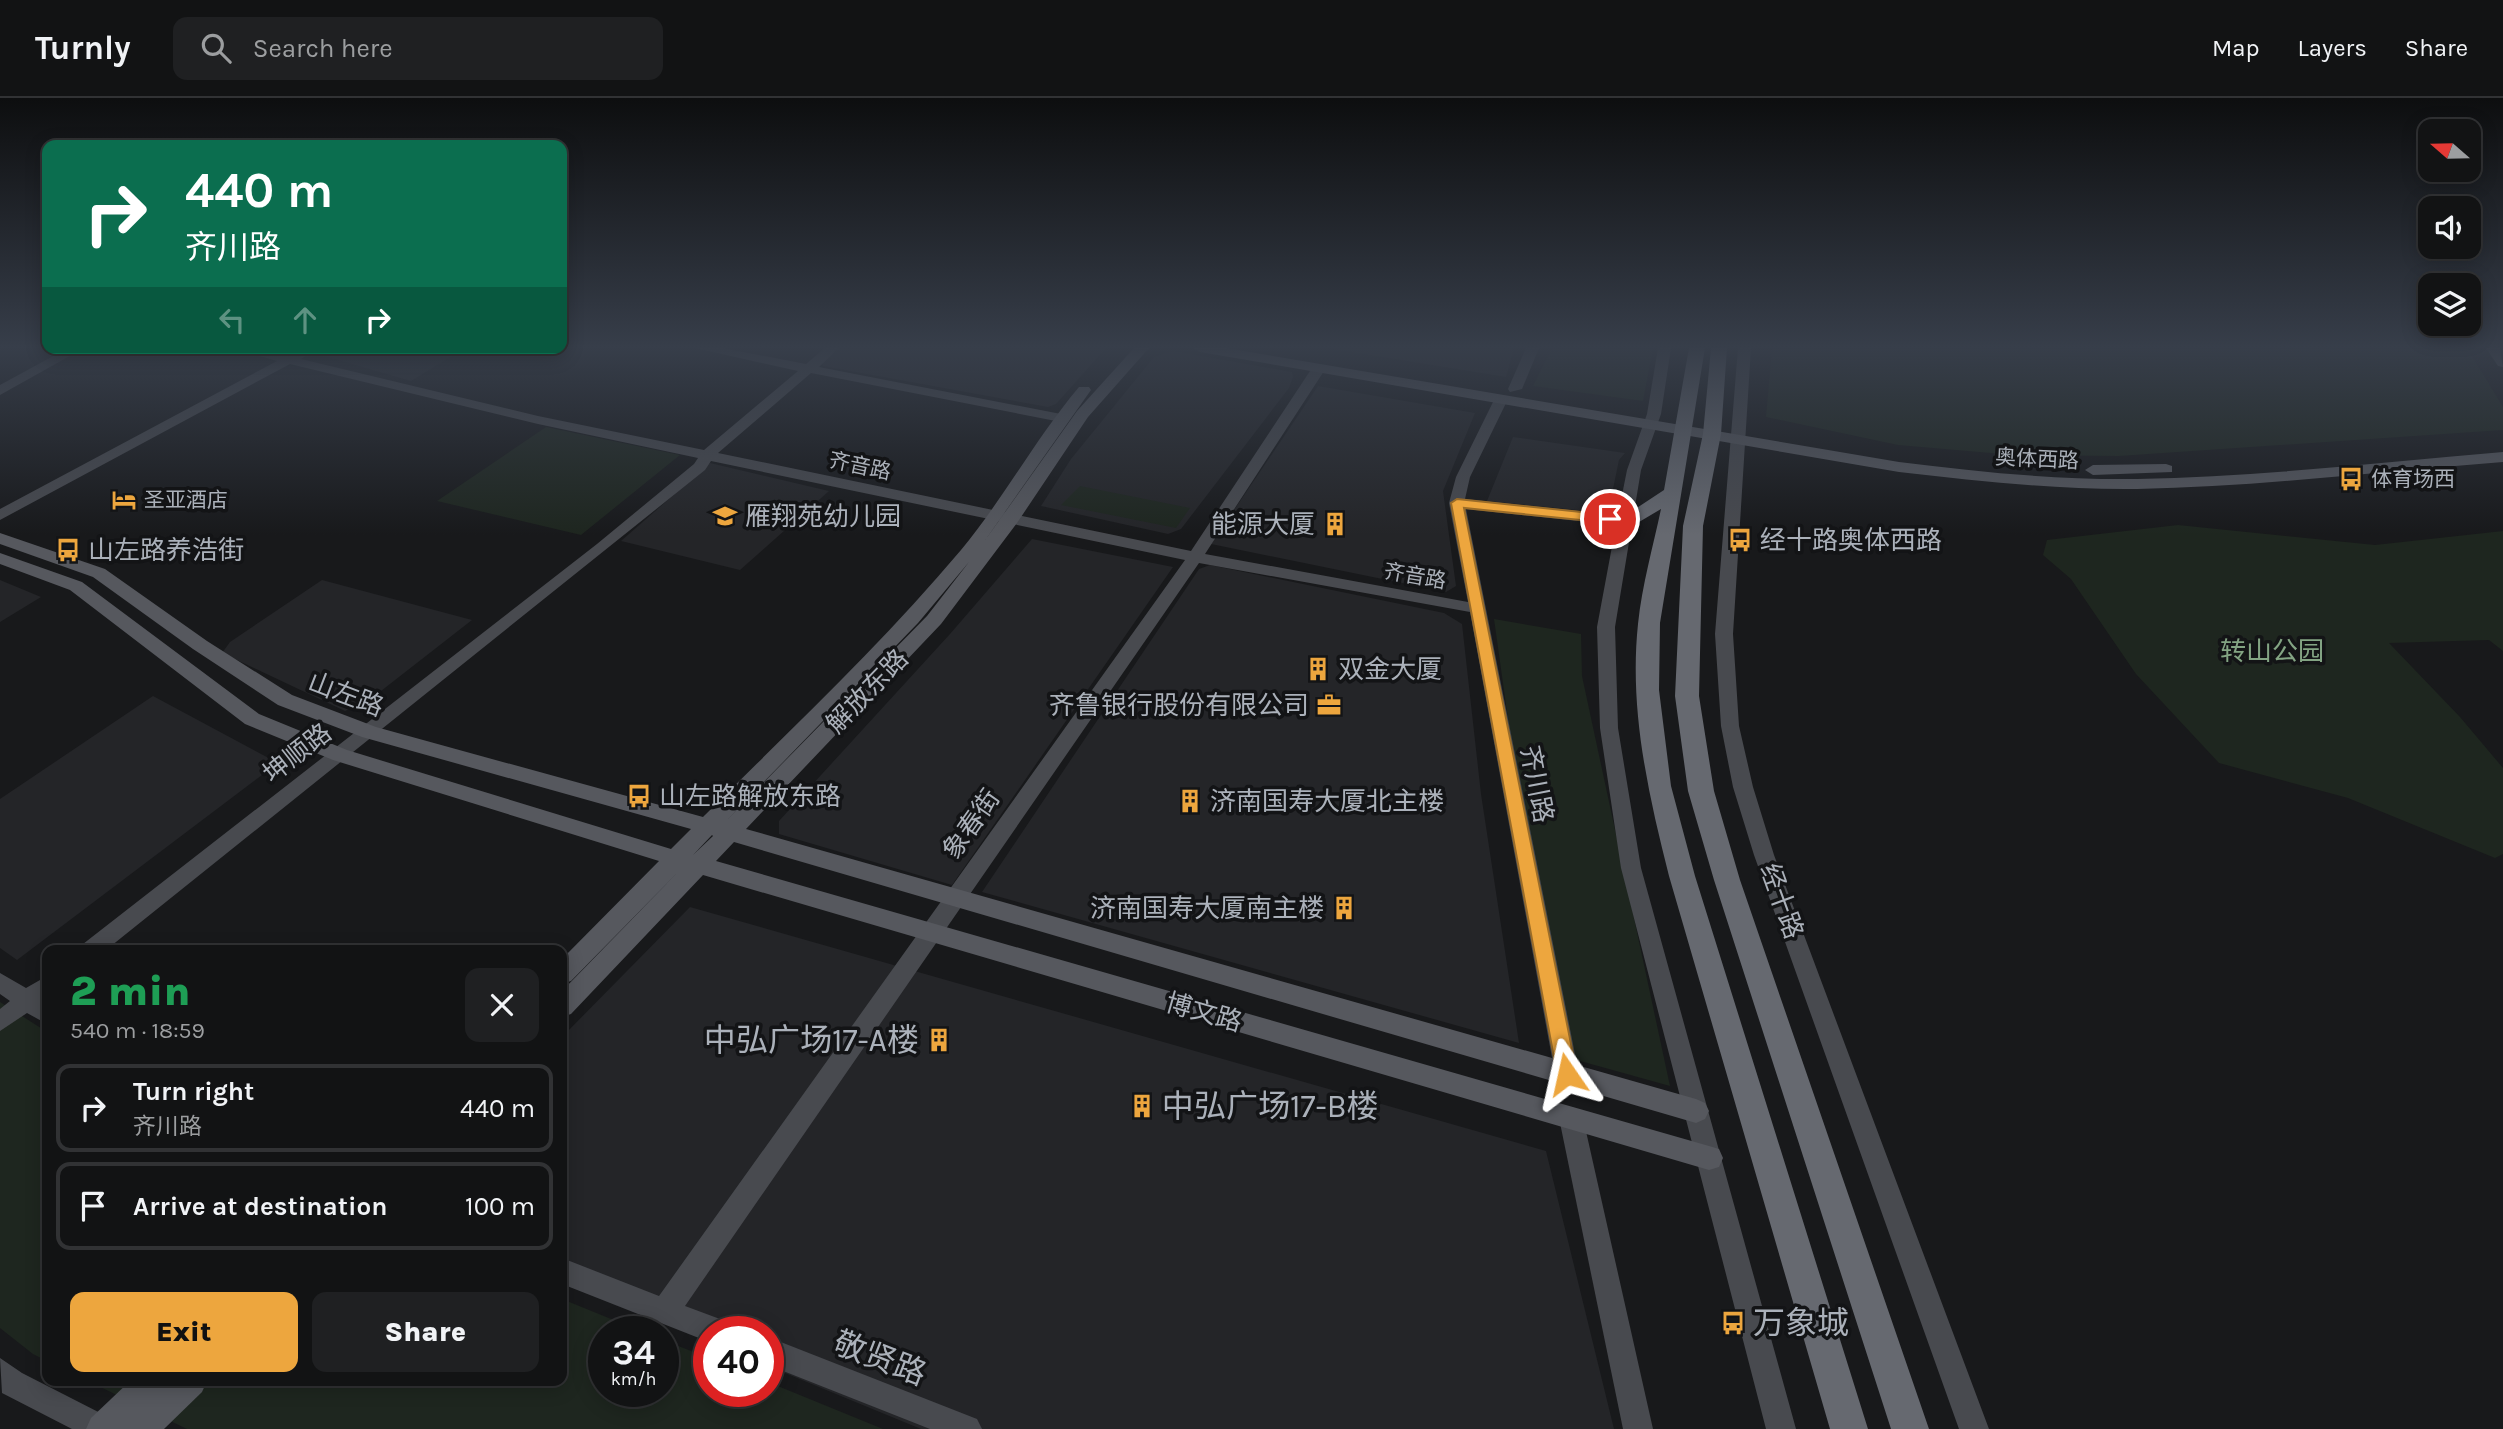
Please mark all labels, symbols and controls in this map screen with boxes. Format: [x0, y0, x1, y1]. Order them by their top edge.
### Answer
search box [173, 17, 663, 80]
text: Turnly [35, 29, 131, 67]
icon: search [197, 29, 235, 67]
text: Search here [253, 33, 393, 64]
text: Map [2212, 34, 2260, 62]
text: Layers [2298, 34, 2367, 62]
text: Share [2405, 34, 2468, 62]
north arrow [2418, 119, 2482, 182]
map controls [2418, 119, 2481, 336]
text: 440 m [185, 162, 333, 219]
icon: right [70, 168, 161, 259]
button: sound [2418, 196, 2481, 259]
text: 齐川路 [185, 229, 281, 266]
button: layers [2418, 273, 2481, 336]
icon: left [213, 301, 251, 339]
icon: ahead [286, 301, 324, 339]
icon: right [359, 301, 397, 339]
street label: 奥体西路 [1994, 445, 2080, 473]
street label: 齐音路 [827, 448, 893, 484]
bus stop icon: 体育场西 [2337, 465, 2365, 493]
place label: 体育场西 [2371, 467, 2455, 491]
hotel icon: 圣亚酒店 [110, 486, 138, 514]
place label: 圣亚酒店 [144, 488, 228, 512]
pin [1580, 489, 1640, 549]
icon: arrive [1591, 500, 1629, 538]
place label: 雁翔苑幼儿园 [745, 501, 901, 532]
school or university icon: 雁翔苑幼儿园 [711, 502, 739, 530]
place label: 能源大厦 [1211, 509, 1315, 540]
building icon: 能源大厦 [1321, 510, 1349, 538]
place label: 经十路奥体西路 [1760, 525, 1942, 556]
bus stop icon: 经十路奥体西路 [1726, 526, 1754, 554]
place label: 山左路养浩街 [88, 535, 244, 566]
bus stop icon: 山左路养浩街 [54, 536, 82, 564]
street label: 齐音路 [1382, 559, 1448, 593]
park label: 转山公园 [2220, 636, 2324, 667]
street label: 解放东路 [820, 643, 915, 740]
place label: 双金大厦 [1338, 654, 1442, 685]
building icon: 双金大厦 [1304, 655, 1332, 683]
street label: 山左路 [304, 666, 388, 723]
place label: 齐鲁银行股份有限公司 [1049, 690, 1309, 721]
office icon: 齐鲁银行股份有限公司 [1315, 691, 1343, 719]
street label: 坤顺路 [257, 717, 338, 790]
street label: 齐川路 [1514, 743, 1559, 825]
place label: 山左路解放东路 [659, 781, 841, 812]
bus stop icon: 山左路解放东路 [625, 782, 653, 810]
street label: 象春街 [936, 783, 1006, 865]
place label: 济南国寿大厦北主楼 [1210, 786, 1444, 817]
building icon: 济南国寿大厦北主楼 [1176, 787, 1204, 815]
street label: 经十路 [1754, 859, 1809, 943]
place label: 济南国寿大厦南主楼 [1090, 893, 1324, 924]
building icon: 济南国寿大厦南主楼 [1330, 894, 1358, 922]
text: 2 min [70, 966, 190, 1016]
button: close [465, 968, 539, 1042]
street label: 博文路 [1162, 987, 1246, 1038]
text: 540 m · 18:59 [70, 1017, 205, 1044]
place label: 中弘广场17-A楼 [704, 1022, 919, 1059]
building icon: 中弘广场17-A楼 [925, 1026, 953, 1054]
position arrow [1530, 1037, 1604, 1111]
text: Turn right [133, 1076, 254, 1107]
place label: 中弘广场17-B楼 [1162, 1088, 1379, 1125]
icon: right [74, 1089, 112, 1127]
building icon: 中弘广场17-B楼 [1128, 1092, 1156, 1120]
text: 440 m [460, 1093, 535, 1124]
text: 齐川路 [133, 1113, 202, 1140]
icon: arrive [74, 1187, 112, 1225]
text: Arrive at destination [133, 1191, 387, 1222]
text: 100 m [465, 1191, 535, 1222]
button: Exit [70, 1292, 298, 1372]
button: Share [312, 1292, 539, 1372]
place label: 万象城 [1753, 1305, 1849, 1342]
bus stop icon: 万象城 [1719, 1309, 1747, 1337]
speed limit sign: 40 [693, 1316, 784, 1407]
street label: 敬贤路 [828, 1324, 931, 1393]
text: 34 [612, 1332, 655, 1373]
text: km/h [611, 1368, 656, 1390]

